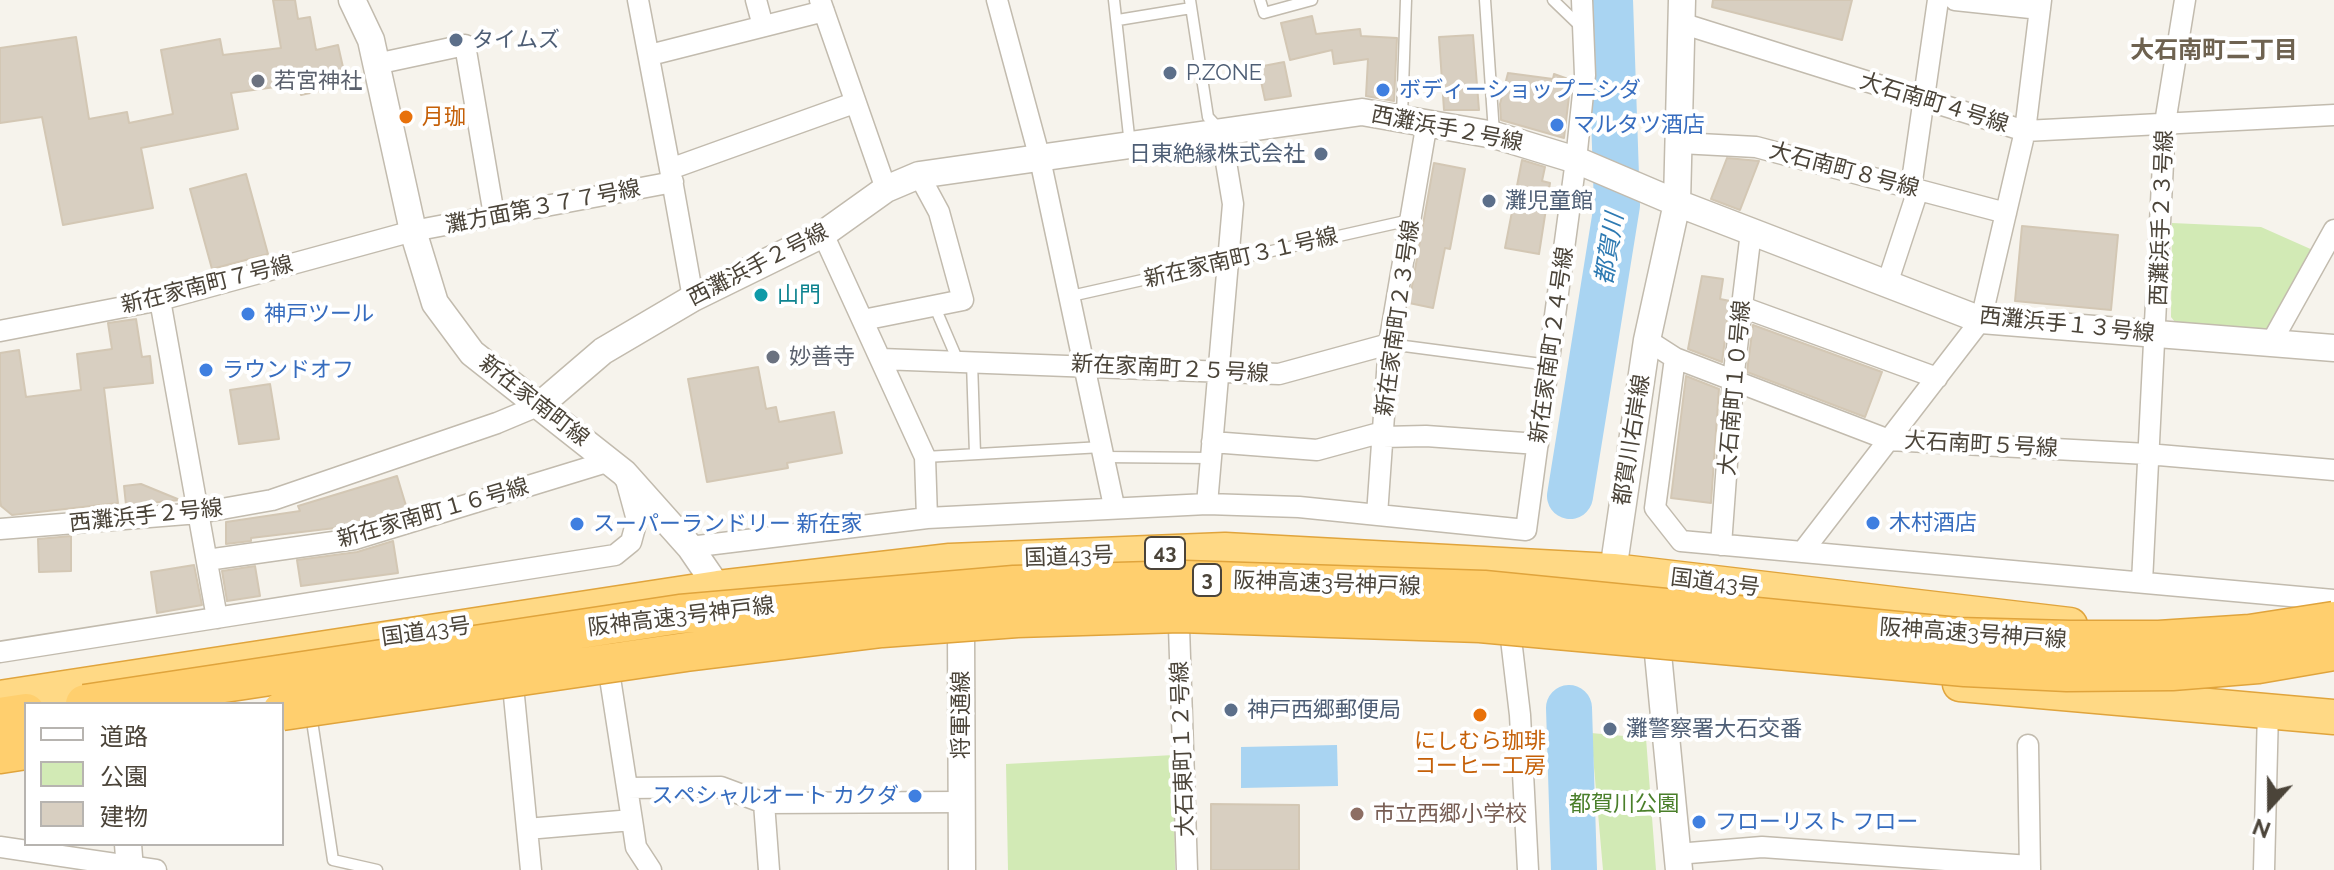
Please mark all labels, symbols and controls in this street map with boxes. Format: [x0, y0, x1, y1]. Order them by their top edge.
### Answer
place label: タイムズ [472, 27, 560, 53]
marker: タイムズ [447, 31, 465, 49]
district label: 大石南町二丁目 [2130, 37, 2298, 65]
place label: P.ZONE [1186, 60, 1262, 86]
marker: P.ZONE [1161, 64, 1179, 82]
place label: 若宮神社 [274, 68, 362, 94]
street label: 大石南町４号線 [1857, 68, 2011, 138]
marker: 若宮神社 [249, 72, 267, 90]
place label: ボディーショップニシダ [1399, 77, 1641, 103]
marker: ボディーショップニシダ [1374, 81, 1392, 99]
street label: 西灘浜手２号線 [1369, 101, 1525, 157]
place label: 月珈 [422, 104, 466, 130]
marker: 月珈 [397, 108, 415, 126]
place label: マルタツ酒店 [1573, 112, 1705, 138]
marker: マルタツ酒店 [1548, 116, 1566, 134]
street label: 西灘浜手２３号線 [2146, 130, 2178, 306]
street label: 大石南町８号線 [1766, 137, 1922, 203]
place label: 日東絶縁株式会社 [1129, 141, 1305, 167]
marker: 日東絶縁株式会社 [1312, 145, 1330, 163]
street label: 灘方面第３７７号線 [443, 175, 643, 239]
place label: 灘児童館 [1505, 188, 1593, 214]
marker: 灘児童館 [1480, 192, 1498, 210]
water label: 都賀川 [1590, 211, 1630, 287]
street label: 西灘浜手２号線 [683, 218, 833, 312]
street label: 新在家南町２３号線 [1371, 218, 1425, 418]
street label: 新在家南町３１号線 [1142, 223, 1340, 293]
street label: 新在家南町２４号線 [1525, 245, 1579, 445]
street label: 新在家南町７号線 [118, 251, 296, 319]
place label: 山門 [777, 282, 821, 308]
marker: 山門 [752, 286, 770, 304]
street label: 大石南町１０号線 [1714, 299, 1756, 477]
place label: 神戸ツール [264, 301, 374, 327]
street label: 西灘浜手１３号線 [1978, 303, 2156, 347]
marker: 神戸ツール [239, 305, 257, 323]
place label: 妙善寺 [789, 344, 855, 370]
marker: 妙善寺 [764, 348, 782, 366]
street label: 新在家南町線 [474, 350, 594, 452]
street label: 新在家南町２５号線 [1070, 351, 1270, 387]
place label: ラウンドオフ [222, 357, 354, 383]
marker: ラウンドオフ [197, 361, 215, 379]
street label: 都賀川右岸線 [1609, 373, 1655, 507]
street label: 大石南町５号線 [1903, 428, 2059, 462]
street label: 新在家南町１６号線 [334, 473, 532, 553]
street label: 西灘浜手２号線 [68, 495, 224, 537]
place label: 木村酒店 [1889, 510, 1977, 536]
place label: スーパーランドリー 新在家 [593, 511, 863, 537]
marker: 木村酒店 [1864, 514, 1882, 532]
marker: スーパーランドリー 新在家 [568, 515, 586, 533]
road number: 43 [1145, 537, 1185, 569]
street label: 国道43号 [1024, 542, 1114, 572]
road number: 3 [1193, 564, 1221, 596]
street label: 国道43号 [1669, 564, 1761, 602]
street label: 阪神高速3号神戸線 [1233, 568, 1421, 600]
street label: 阪神高速3号神戸線 [586, 592, 776, 642]
street label: 国道43号 [380, 613, 472, 651]
street label: 阪神高速3号神戸線 [1878, 614, 2068, 654]
street label: 大石東町１２号線 [1167, 661, 1199, 837]
street label: 将軍通線 [948, 671, 974, 759]
place label: 神戸西郷郵便局 [1247, 697, 1401, 723]
marker: 神戸西郷郵便局 [1222, 701, 1240, 719]
legend [24, 702, 284, 846]
marker: にしむら珈琲 コーヒー工房 [1471, 706, 1489, 724]
place label: 灘警察署大石交番 [1626, 716, 1802, 742]
marker: 灘警察署大石交番 [1601, 720, 1619, 738]
text: 道路 [100, 722, 148, 751]
place label: にしむら珈琲 コーヒー工房 [1414, 728, 1546, 780]
text: 公園 [100, 762, 148, 791]
north arrow [2230, 766, 2310, 846]
place label: スペシャルオート カクダ [651, 783, 899, 809]
marker: スペシャルオート カクダ [906, 787, 924, 805]
park label: 都賀川公園 [1569, 791, 1679, 817]
place label: 市立西郷小学校 [1373, 801, 1527, 827]
text: 建物 [100, 802, 148, 831]
marker: 市立西郷小学校 [1348, 805, 1366, 823]
place label: フローリスト フロー [1715, 809, 1919, 835]
marker: フローリスト フロー [1690, 813, 1708, 831]
text: N [2249, 813, 2274, 844]

